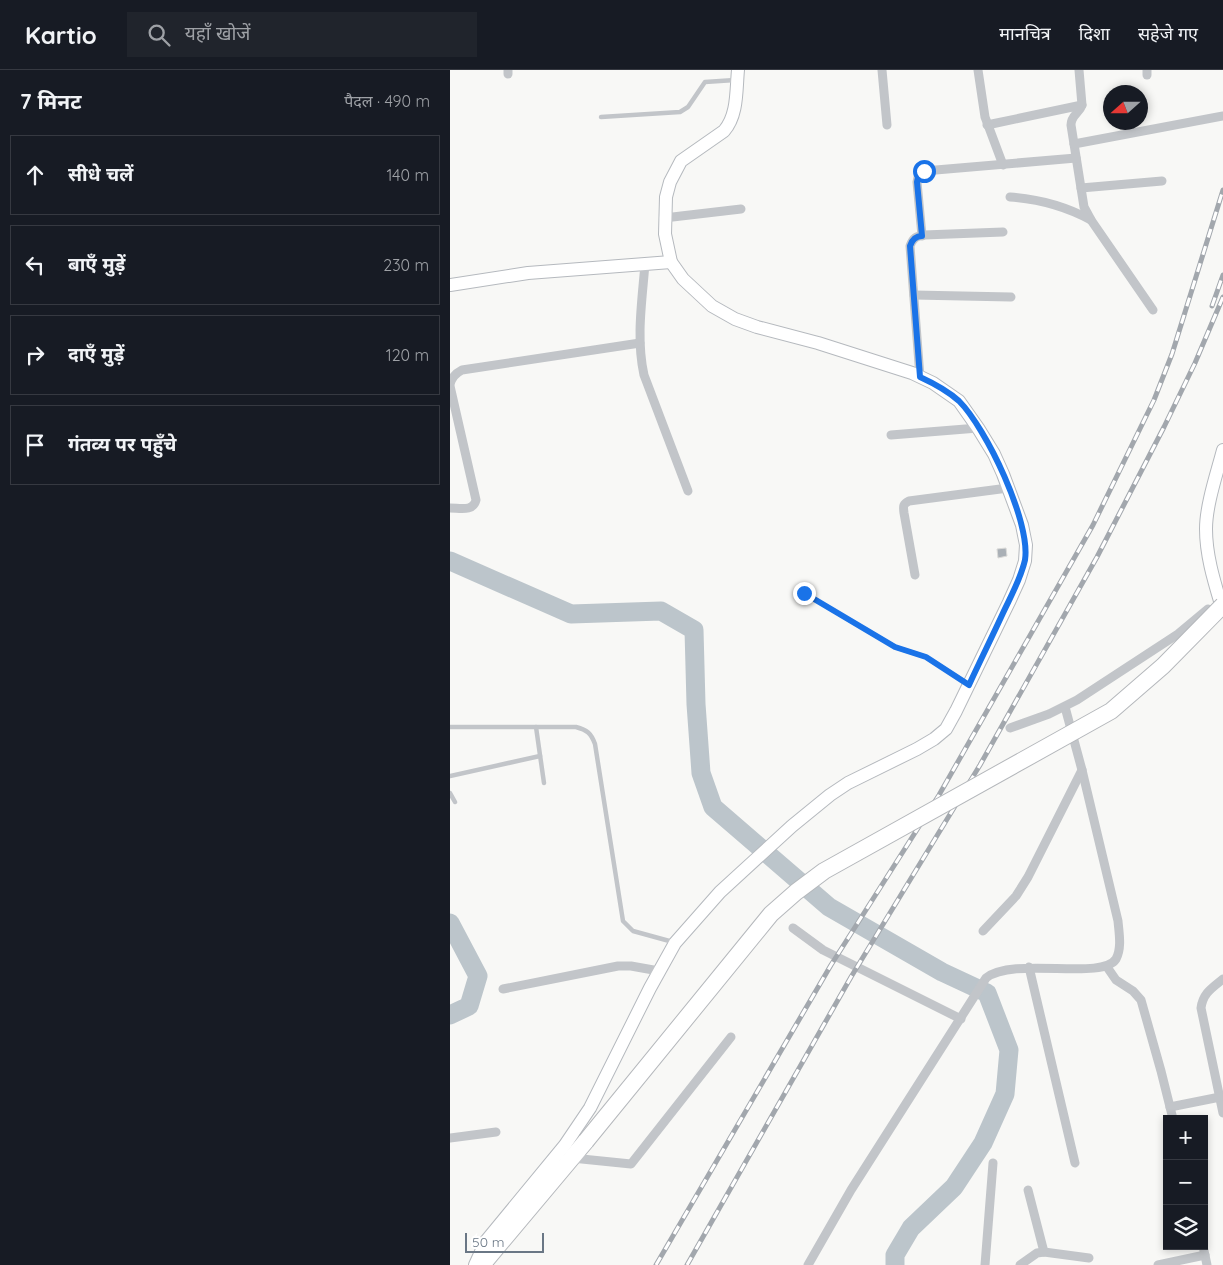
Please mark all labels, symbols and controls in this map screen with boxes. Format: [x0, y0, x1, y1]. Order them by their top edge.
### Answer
search box [127, 12, 477, 57]
text: Kartio [25, 20, 97, 50]
icon: search [145, 21, 173, 49]
text: यहाँ खोजें [185, 21, 250, 45]
text: मानचित्र [999, 22, 1051, 45]
text: दिशा [1079, 22, 1110, 45]
text: सहेजे गए [1138, 22, 1198, 45]
north arrow [1103, 85, 1148, 130]
text: 7 मिनट [20, 88, 82, 114]
text: पैदल · 490 m [344, 91, 430, 111]
route start [913, 160, 936, 183]
icon: ahead [21, 161, 49, 189]
text: सीधे चलें [68, 162, 133, 186]
text: 140 m [386, 165, 429, 185]
icon: left [21, 251, 49, 279]
text: बाएँ मुड़ें [68, 252, 125, 276]
text: 230 m [383, 255, 429, 275]
icon: right [21, 341, 49, 369]
text: दाएँ मुड़ें [68, 342, 124, 366]
text: 120 m [386, 345, 429, 365]
icon: arrive [21, 431, 49, 459]
text: गंतव्य पर पहुँचे [68, 432, 176, 456]
route end [793, 582, 816, 605]
map controls [1163, 1115, 1208, 1250]
button: + [1163, 1115, 1208, 1160]
button: − [1163, 1160, 1208, 1205]
button: layers [1163, 1205, 1208, 1250]
scale bar [465, 1230, 544, 1253]
text: 50 m [472, 1233, 505, 1251]

